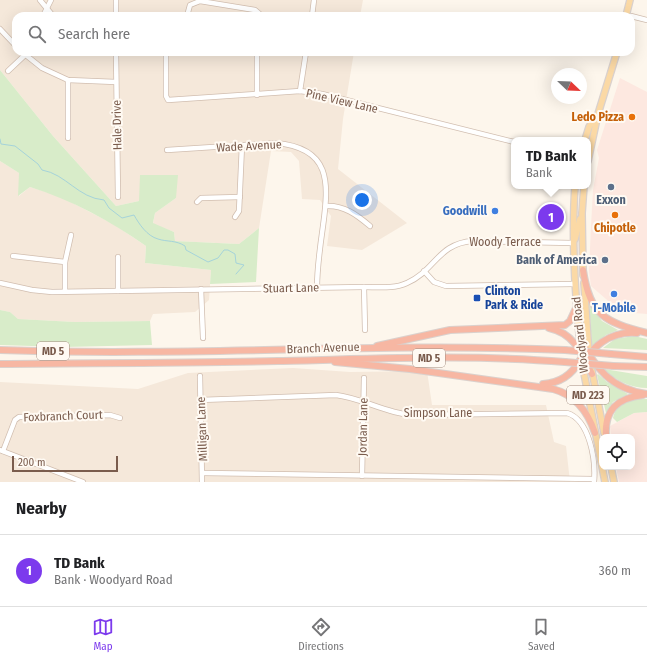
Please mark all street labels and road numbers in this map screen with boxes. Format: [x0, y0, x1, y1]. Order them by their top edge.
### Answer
street label: Pine View Lane [305, 86, 379, 116]
street label: Hale Drive [110, 100, 124, 150]
street label: Wade Avenue [216, 137, 282, 155]
street label: Woody Terrace [469, 235, 541, 249]
street label: Stuart Lane [263, 281, 319, 295]
street label: Woodyard Road [569, 296, 591, 374]
street label: Branch Avenue [286, 340, 360, 356]
road number: MD 5 [37, 342, 69, 360]
road number: MD 5 [413, 349, 445, 367]
road number: MD 223 [567, 386, 609, 404]
street label: Milligan Lane [194, 396, 210, 462]
street label: Jordan Lane [355, 398, 371, 456]
street label: Simpson Lane [404, 406, 472, 420]
street label: Foxbranch Court [23, 408, 103, 424]

